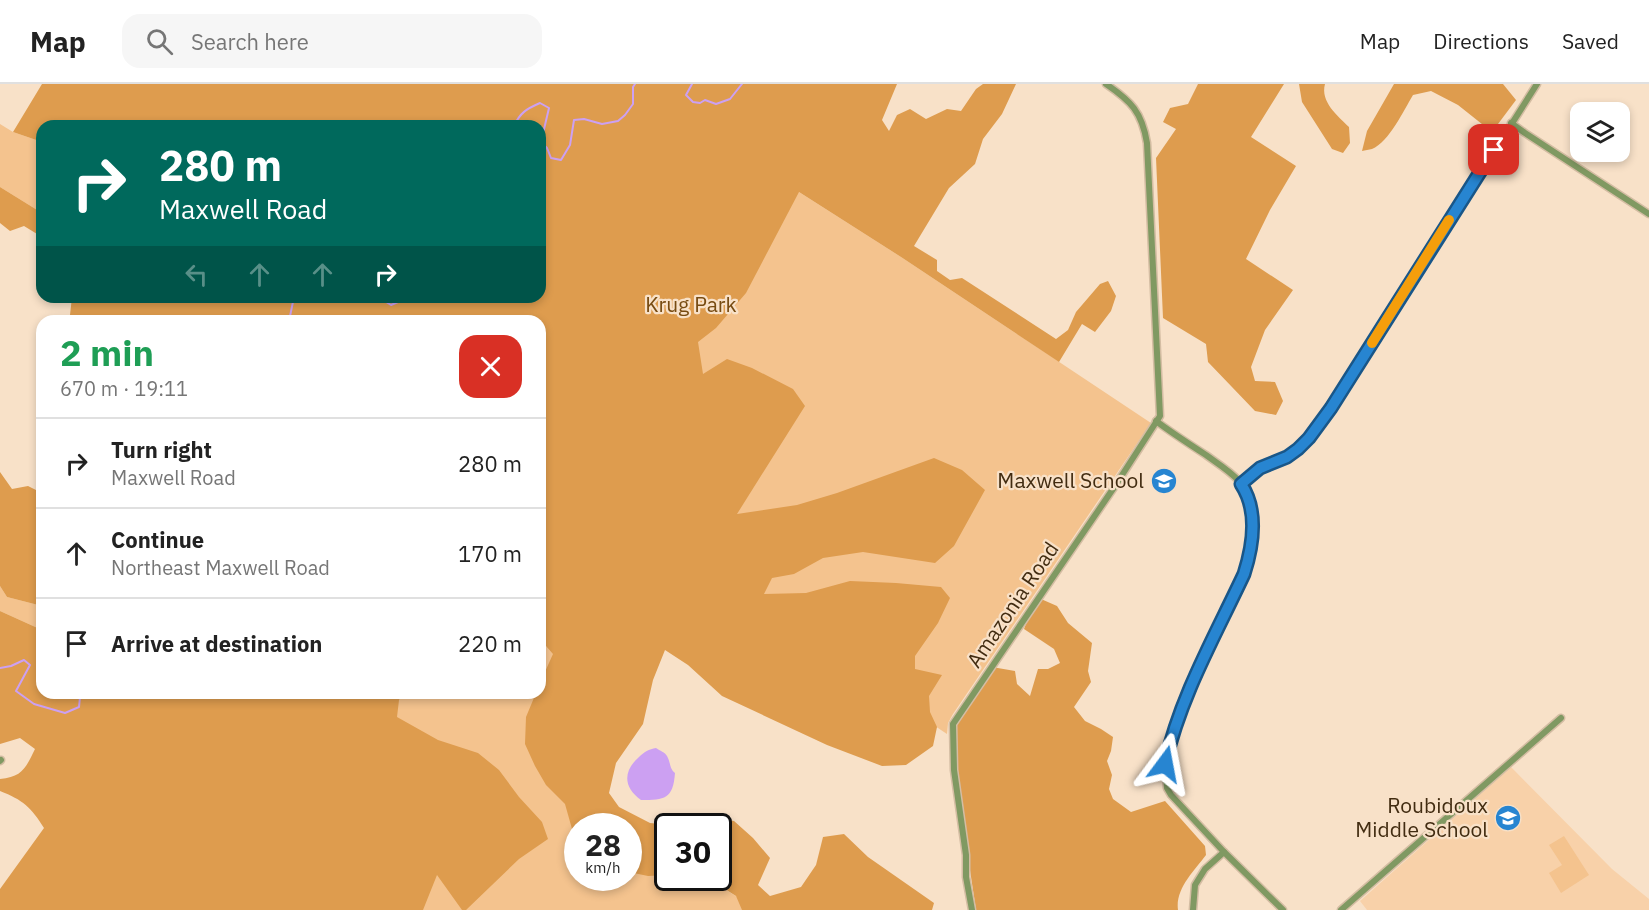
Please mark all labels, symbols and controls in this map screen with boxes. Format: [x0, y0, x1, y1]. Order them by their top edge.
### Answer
search box [122, 14, 542, 68]
text: Map [30, 23, 86, 60]
icon: search [143, 25, 176, 58]
text: Search here [191, 27, 309, 56]
text: Map [1360, 27, 1400, 55]
text: Directions [1433, 27, 1529, 55]
text: Saved [1562, 27, 1619, 55]
map controls [1570, 102, 1630, 162]
button: layers [1570, 102, 1630, 162]
pin [1468, 124, 1519, 175]
icon: arrive [1477, 133, 1510, 166]
text: 280 m [159, 138, 282, 193]
icon: right [60, 144, 138, 222]
text: Maxwell Road [159, 191, 327, 226]
icon: left [180, 258, 213, 291]
icon: ahead [243, 258, 276, 291]
icon: ahead [306, 258, 339, 291]
icon: right [369, 258, 402, 291]
park label: Krug Park [645, 290, 737, 318]
text: 2 min [60, 329, 154, 376]
button: close [459, 335, 522, 398]
text: 670 m · 19:11 [60, 375, 188, 402]
text: Turn right [111, 435, 212, 464]
icon: right [60, 447, 93, 480]
text: 280 m [458, 449, 522, 478]
text: Maxwell Road [111, 464, 236, 491]
place label: Maxwell School [997, 466, 1144, 494]
school or university icon: Maxwell School [1149, 466, 1179, 496]
text: Continue [111, 525, 204, 554]
street label: Amazonia Road [960, 536, 1065, 673]
icon: ahead [60, 537, 93, 570]
text: 170 m [458, 539, 522, 568]
text: Northeast Maxwell Road [111, 554, 330, 581]
icon: arrive [60, 627, 93, 660]
text: Arrive at destination [111, 629, 322, 658]
text: 220 m [458, 629, 522, 658]
position arrow [1133, 732, 1197, 796]
place label: Roubidoux Middle School [1355, 791, 1488, 843]
school or university icon: Roubidoux Middle School [1493, 803, 1523, 833]
speed limit sign: 30 [654, 813, 732, 891]
text: 28 [585, 825, 621, 864]
text: km/h [585, 858, 621, 877]

